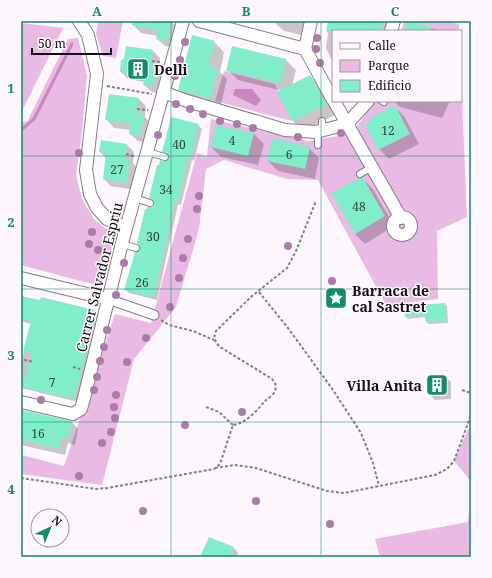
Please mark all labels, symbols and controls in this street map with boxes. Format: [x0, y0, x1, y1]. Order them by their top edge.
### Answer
text: A [92, 2, 102, 20]
text: B [242, 2, 251, 20]
text: C [391, 2, 400, 20]
scale bar [32, 30, 111, 56]
legend [332, 30, 462, 102]
text: 50 m [38, 35, 66, 52]
text: Calle [368, 37, 396, 54]
building icon: Delli [125, 56, 151, 82]
text: Parque [368, 57, 409, 74]
place label: Delli [154, 60, 188, 79]
text: Edificio [368, 77, 411, 94]
text: 1 [7, 79, 15, 97]
house number: 12 [381, 122, 395, 139]
house number: 4 [229, 132, 236, 149]
house number: 40 [172, 136, 186, 153]
house number: 6 [286, 146, 293, 163]
house number: 27 [110, 161, 124, 178]
house number: 34 [159, 181, 173, 198]
house number: 48 [352, 198, 366, 215]
street label: Carrer Salvador Espriu [71, 200, 127, 354]
text: 2 [7, 213, 15, 231]
house number: 30 [146, 228, 160, 245]
house number: 26 [135, 274, 149, 291]
place label: Barraca de cal Sastret [352, 281, 429, 316]
place icon: Barraca de cal Sastret [323, 285, 349, 311]
text: 3 [7, 346, 15, 364]
building icon: Villa Anita [424, 372, 450, 398]
house number: 7 [49, 374, 56, 391]
place label: Villa Anita [347, 376, 422, 395]
house number: 16 [31, 425, 45, 442]
text: 4 [7, 480, 15, 498]
north arrow [30, 508, 70, 548]
text: N [49, 512, 66, 529]

